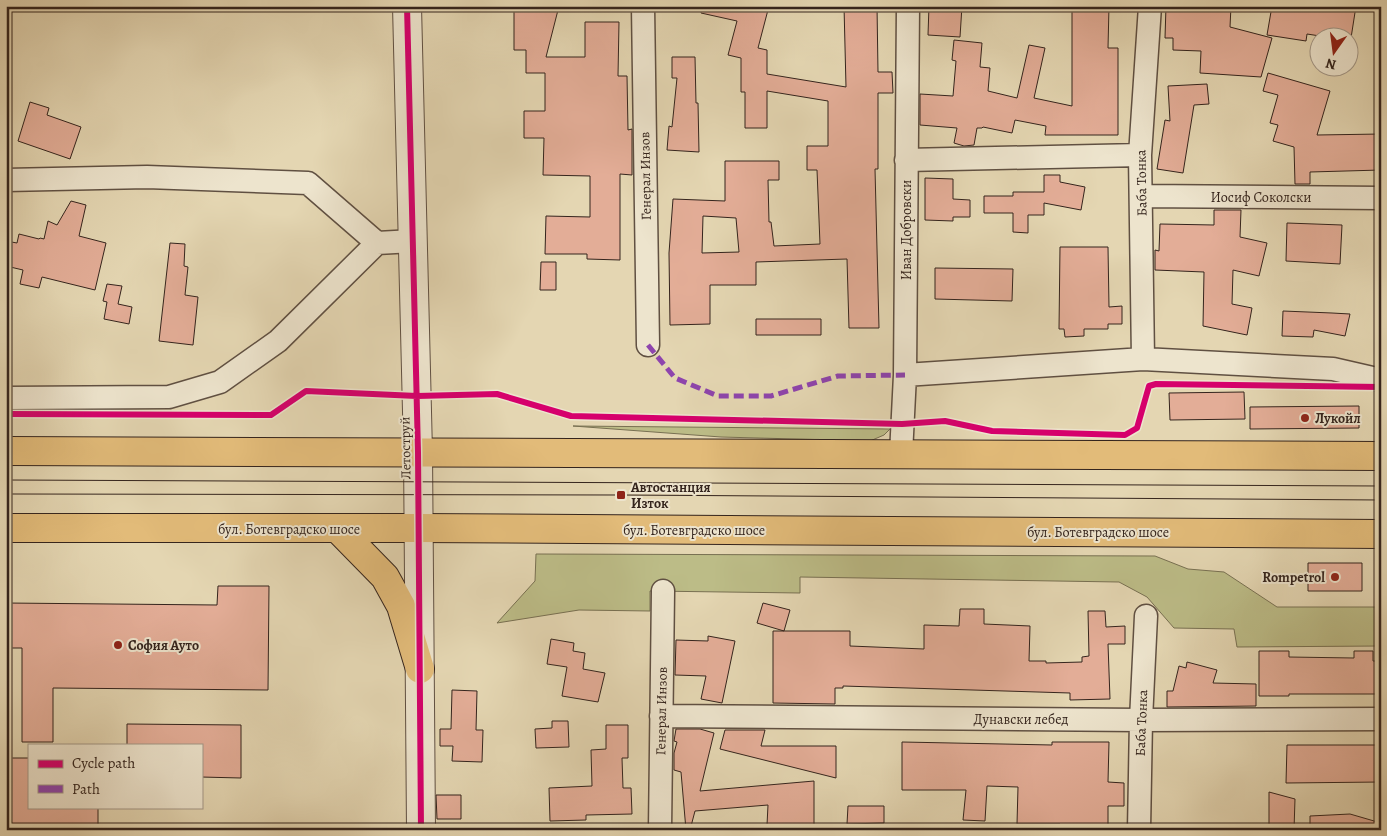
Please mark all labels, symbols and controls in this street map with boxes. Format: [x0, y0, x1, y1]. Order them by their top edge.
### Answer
north arrow [1310, 28, 1360, 78]
text: N [1324, 54, 1338, 75]
street label: Генерал Инзов [635, 131, 656, 220]
street label: Баба Тонка [1131, 149, 1152, 217]
street label: Иван Добровски [897, 180, 916, 280]
street label: Иосиф Соколски [1210, 188, 1312, 207]
place label: Лукойл [1315, 409, 1361, 428]
marker: Лукойл [1299, 412, 1311, 424]
street label: Летоструй [395, 417, 416, 479]
place label: Автостанция Изток [630, 478, 711, 513]
marker: Автостанция Изток [615, 489, 627, 501]
street label: бул. Ботевградско шосе [218, 520, 360, 539]
street label: бул. Ботевградско шосе [623, 521, 765, 540]
street label: бул. Ботевградско шосе [1027, 523, 1169, 542]
place label: Rompetrol [1262, 568, 1325, 587]
marker: Rompetrol [1329, 571, 1341, 583]
place label: София Ауто [128, 636, 199, 655]
marker: София Ауто [112, 639, 124, 651]
street label: Генерал Инзов [651, 666, 672, 756]
street label: Баба Тонка [1131, 689, 1152, 757]
street label: Дунавски лебед [974, 710, 1069, 729]
legend [28, 744, 202, 808]
text: Cycle path [72, 753, 135, 773]
text: Path [72, 779, 100, 799]

